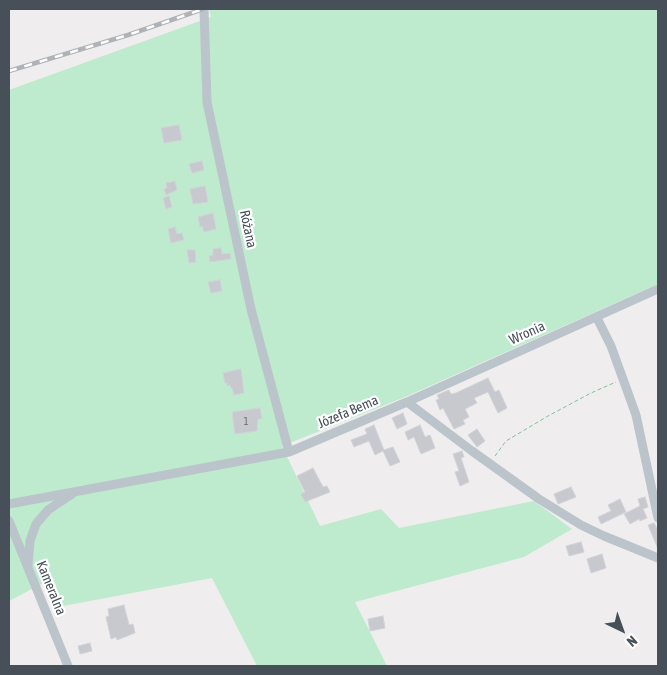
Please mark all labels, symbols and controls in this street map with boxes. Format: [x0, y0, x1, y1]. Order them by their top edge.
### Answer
street label: Różana [236, 209, 260, 249]
street label: Wronia [507, 318, 547, 348]
street label: Józefa Bema [315, 392, 381, 432]
house number: 1 [243, 415, 249, 429]
street label: Kameralna [33, 558, 69, 618]
north arrow [597, 605, 647, 655]
text: N [624, 632, 640, 650]

